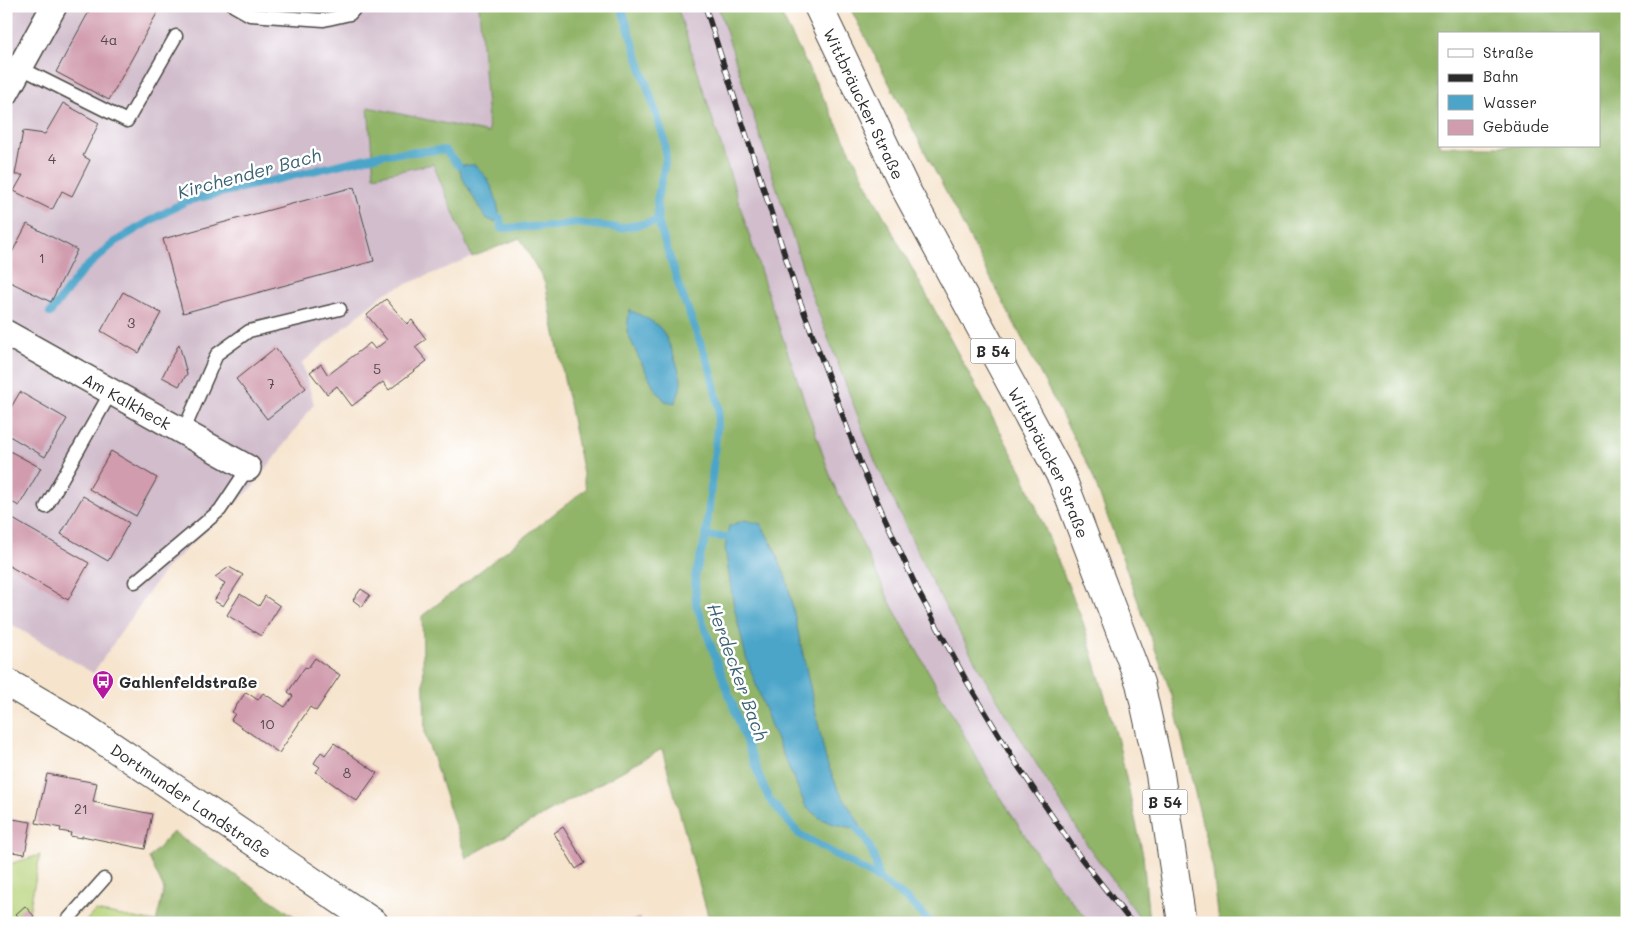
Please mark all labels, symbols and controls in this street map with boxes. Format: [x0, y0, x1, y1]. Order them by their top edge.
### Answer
street label: Wittbräucker Straße [819, 24, 910, 182]
house number: 4a [101, 30, 117, 49]
legend [1438, 32, 1600, 148]
text: Straße [1483, 42, 1534, 62]
text: Bahn [1483, 66, 1518, 86]
text: Wasser [1483, 92, 1537, 112]
text: Gebäude [1483, 116, 1549, 136]
water label: Kirchender Bach [175, 142, 323, 204]
house number: 4 [48, 149, 57, 168]
house number: 1 [39, 248, 45, 267]
house number: 3 [127, 313, 135, 332]
road number: B 54 [970, 338, 1016, 364]
house number: 5 [373, 359, 381, 378]
street label: Am Kalkheck [79, 368, 175, 434]
house number: 7 [267, 374, 275, 393]
street label: Wittbräucker Straße [1004, 383, 1094, 541]
water label: Herdecker Bach [702, 600, 774, 744]
bus stop icon: Gahlenfeldstraße [91, 669, 115, 700]
place label: Gahlenfeldstraße [119, 671, 257, 692]
house number: 10 [260, 714, 275, 733]
street label: Dortmunder Landstraße [107, 738, 276, 862]
house number: 8 [343, 763, 351, 782]
road number: B 54 [1142, 790, 1188, 814]
house number: 21 [74, 799, 88, 818]

